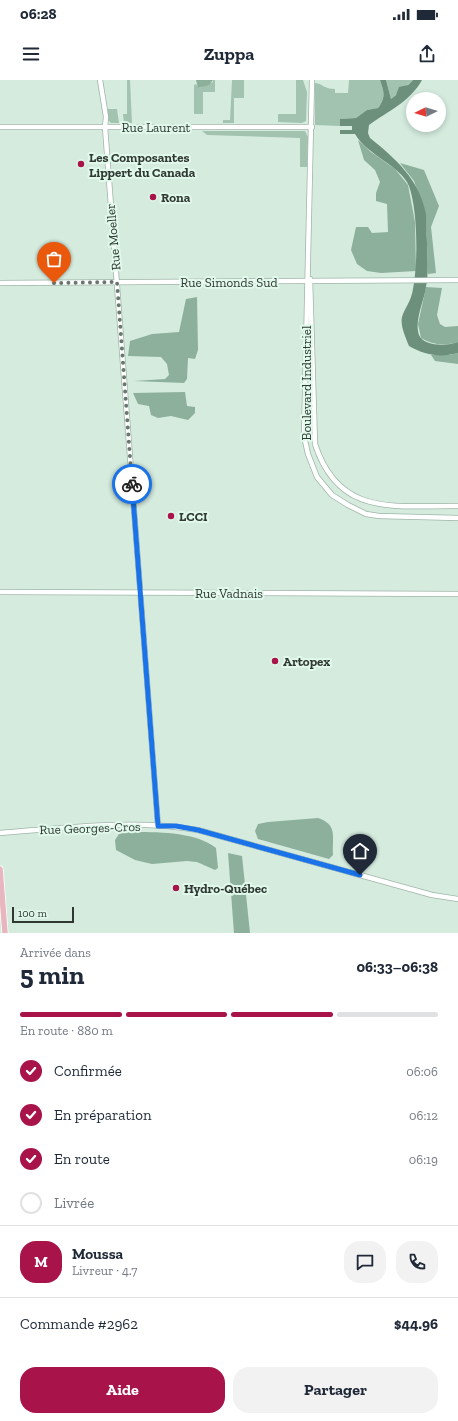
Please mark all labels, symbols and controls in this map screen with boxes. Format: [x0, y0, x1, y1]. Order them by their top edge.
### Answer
text: 06:28 [20, 5, 57, 23]
icon: menu [20, 43, 42, 65]
text: Zuppa [204, 43, 254, 65]
icon: share [416, 43, 438, 65]
north arrow [406, 92, 446, 132]
map controls [406, 92, 446, 132]
street label: Rue Laurent [122, 120, 191, 135]
place label: Les Composantes Lippert du Canada [89, 150, 196, 180]
marker: Les Composantes Lippert du Canada [76, 159, 86, 169]
place label: Rona [161, 190, 191, 205]
marker: Rona [148, 192, 158, 202]
street label: Rue Moeller [103, 203, 123, 271]
pin [37, 242, 71, 283]
icon: bag [43, 248, 65, 270]
street label: Rue Simonds Sud [180, 275, 278, 290]
street label: Boulevard Industriel [299, 325, 314, 440]
courier [112, 464, 152, 504]
icon: bike [121, 473, 143, 495]
place label: LCCI [179, 509, 208, 524]
marker: LCCI [166, 511, 176, 521]
street label: Rue Vadnais [195, 586, 263, 601]
place label: Artopex [283, 654, 330, 669]
marker: Artopex [270, 656, 280, 666]
street label: Rue Georges-Cros [39, 819, 141, 837]
pin [343, 834, 377, 875]
icon: home [349, 840, 371, 862]
place label: Hydro-Québec [184, 881, 267, 896]
marker: Hydro-Québec [171, 883, 181, 893]
scale bar [12, 905, 74, 924]
text: 100 m [18, 907, 47, 920]
text: Arrivée dans [20, 945, 91, 960]
text: 06:33–06:38 [356, 958, 438, 976]
text: 5 min [20, 959, 84, 991]
text: En route · 880 m [20, 1023, 113, 1038]
icon: check [20, 1060, 42, 1082]
text: Confirmée [54, 1062, 122, 1080]
text: 06:06 [406, 1064, 438, 1079]
icon: check [20, 1104, 42, 1126]
text: En préparation [54, 1106, 152, 1124]
text: 06:12 [409, 1108, 438, 1123]
icon: check [20, 1148, 42, 1170]
text: En route [54, 1150, 110, 1168]
text: 06:19 [409, 1152, 438, 1167]
text: Livrée [54, 1194, 94, 1212]
button: chat [344, 1241, 386, 1283]
button: phone [396, 1241, 438, 1283]
text: Moussa [72, 1245, 123, 1263]
text: M [34, 1253, 48, 1271]
text: Livreur · 4.7 [72, 1263, 137, 1278]
text: Commande #2962 [20, 1315, 138, 1333]
text: $44.96 [394, 1315, 438, 1333]
button: Aide [20, 1367, 225, 1413]
button: Partager [233, 1367, 438, 1413]

